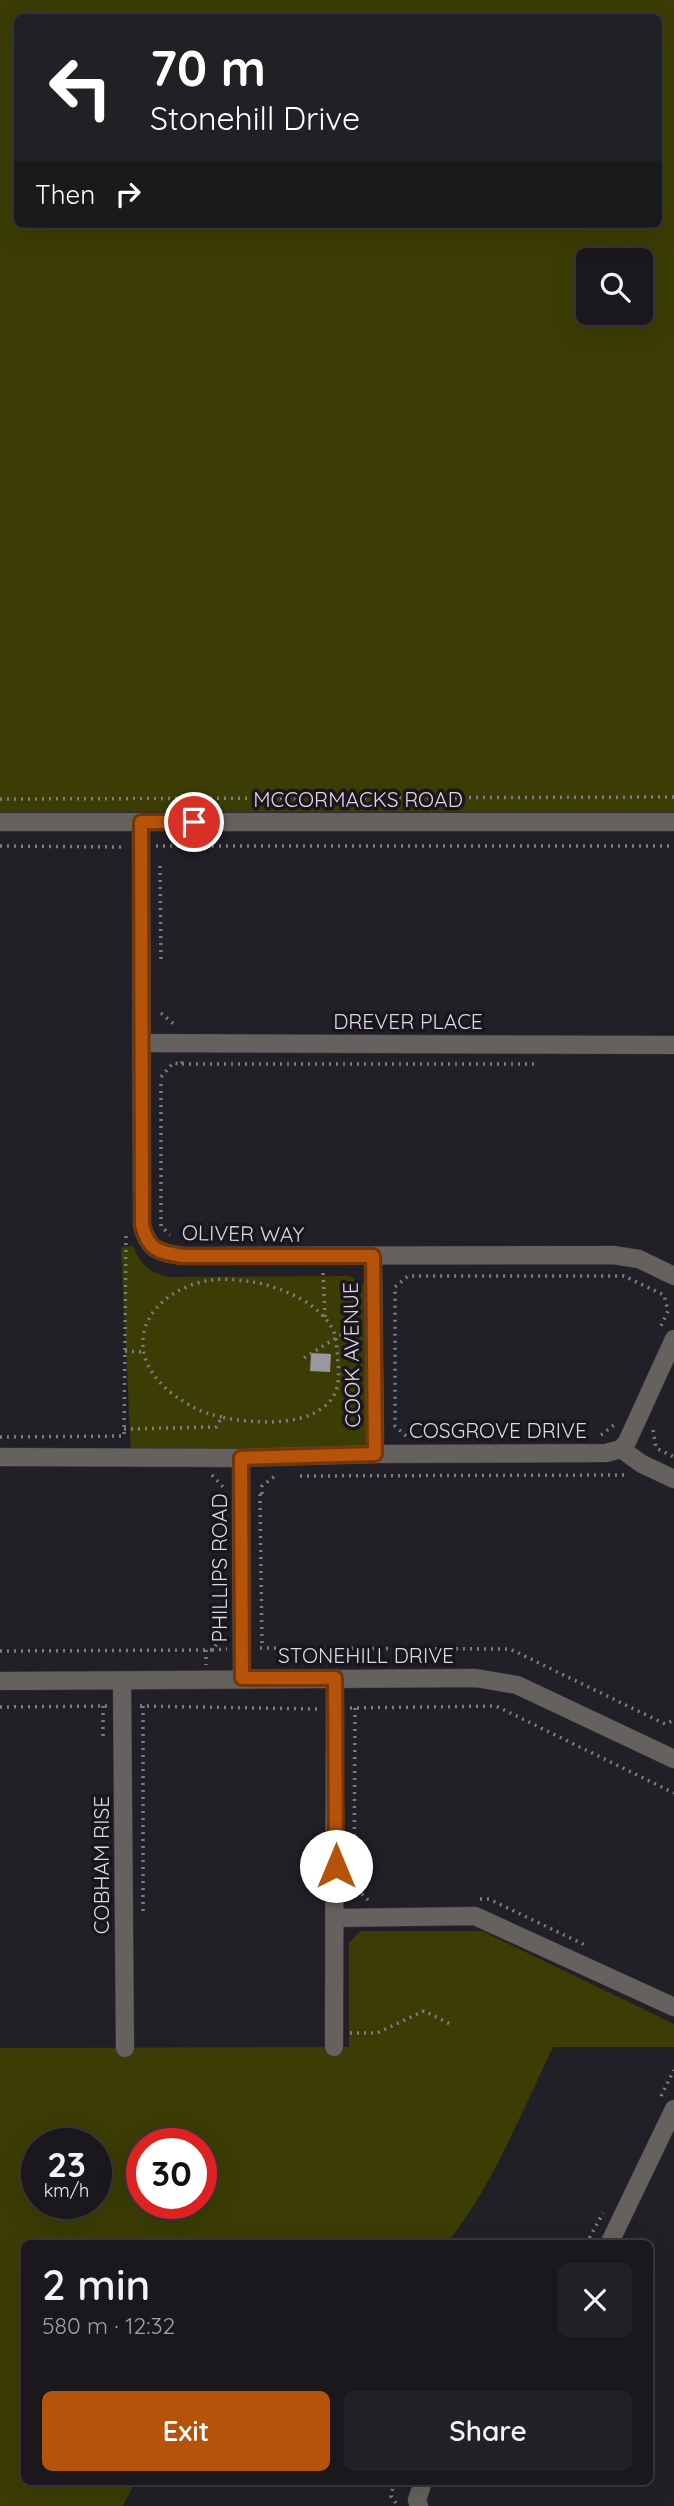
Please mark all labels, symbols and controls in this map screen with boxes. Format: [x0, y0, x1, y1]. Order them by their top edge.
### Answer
text: 70 m [150, 37, 266, 98]
icon: left [35, 42, 126, 133]
text: Stonehill Drive [150, 98, 360, 138]
icon: right [109, 175, 147, 213]
text: Then [35, 178, 95, 211]
map controls [576, 248, 653, 325]
button: search [576, 248, 653, 325]
street label: MCCORMACKS ROAD [253, 786, 463, 812]
pin [164, 792, 224, 852]
icon: arrive [175, 803, 213, 841]
street label: DREVER PLACE [333, 1008, 483, 1034]
street label: OLIVER WAY [182, 1219, 305, 1247]
street label: COOK AVENUE [337, 1282, 365, 1428]
street label: COSGROVE DRIVE [409, 1417, 587, 1443]
street label: PHILLIPS ROAD [206, 1493, 232, 1643]
street label: STONEHILL DRIVE [278, 1642, 454, 1668]
street label: COBHAM RISE [88, 1796, 114, 1934]
position arrow [299, 1829, 373, 1903]
speed limit sign: 30 [126, 2128, 217, 2219]
text: 23 [47, 2142, 86, 2186]
text: km/h [44, 2179, 89, 2202]
text: 2 min [42, 2258, 150, 2311]
button: close [558, 2263, 632, 2337]
text: 580 m · 12:32 [42, 2311, 175, 2340]
button: Exit [42, 2391, 330, 2471]
button: Share [344, 2391, 632, 2471]

